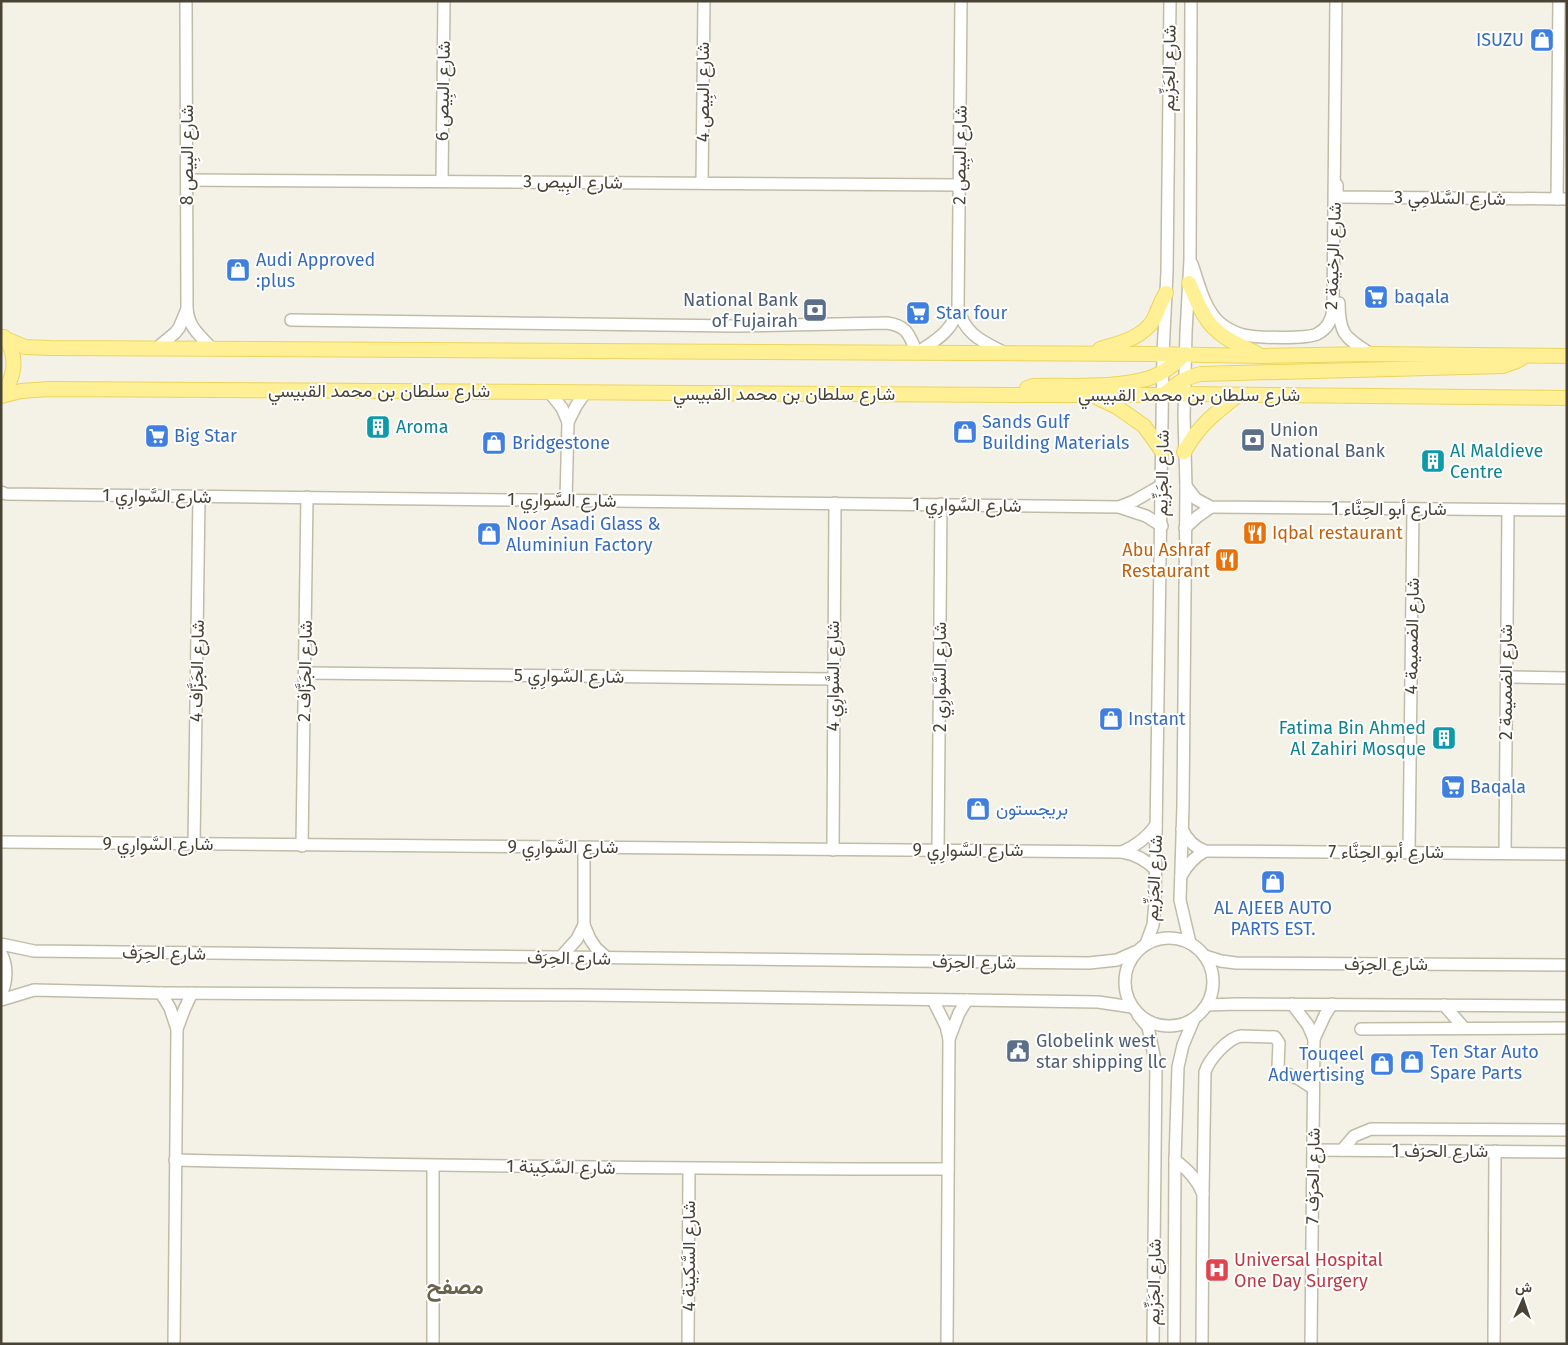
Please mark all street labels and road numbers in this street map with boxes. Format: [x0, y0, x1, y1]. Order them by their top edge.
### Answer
street label: شارع الجَزِّيم [1157, 25, 1182, 111]
street label: شارع البِيص 6 [431, 41, 458, 141]
street label: شارع البِيص 4 [692, 42, 717, 142]
street label: شارع البِيص 8 [176, 105, 201, 205]
street label: شارع البِيص 2 [948, 105, 975, 205]
street label: شارع البِيص 3 [523, 170, 623, 197]
street label: شارع السَّلامِي 3 [1394, 186, 1506, 214]
street label: شارع الرخيمَة 2 [1320, 202, 1347, 310]
street label: شارع سلطان بن محمد القبيسي [268, 380, 490, 406]
street label: شارع سلطان بن محمد القبيسي [673, 383, 895, 409]
street label: شارع سلطان بن محمد القبيسي [1078, 384, 1300, 410]
street label: شارع الجَزِّيم [1150, 430, 1175, 516]
street label: شارع السَّوارِي 1 [102, 484, 212, 512]
street label: شارع السَّوارِي 1 [507, 488, 617, 516]
street label: شارع السَّوارِي 1 [912, 493, 1022, 521]
street label: شارع أبو الحِنَّاء 1 [1331, 498, 1447, 521]
street label: شارع الضميمة 4 [1400, 577, 1425, 695]
street label: شارع الجَزَّاف 4 [185, 620, 210, 722]
street label: شارع الجَزَّاف 2 [293, 620, 318, 722]
street label: شارع السَّوارِي 4 [822, 621, 848, 731]
street label: شارع السَّوارِي 2 [929, 622, 955, 732]
street label: شارع الضميمة 2 [1495, 624, 1518, 740]
street label: شارع السَّوارِي 5 [514, 664, 624, 692]
street label: شارع السَّوارِي 9 [103, 833, 213, 859]
street label: شارع الجَزِّيم [1141, 834, 1168, 922]
street label: شارع السَّوارِي 9 [508, 836, 618, 862]
street label: شارع السَّوارِي 9 [913, 839, 1023, 865]
street label: شارع أبو الحِنَّاء 7 [1328, 841, 1444, 864]
street label: شارع الحِرَف [122, 941, 206, 966]
street label: شارع الحِرَف [527, 946, 611, 971]
street label: شارع الحِرَف [932, 950, 1016, 975]
street label: شارع الحِرَف [1344, 953, 1428, 976]
street label: شارع الحرَف 7 [1301, 1127, 1326, 1225]
street label: شارع الحرَف 1 [1392, 1140, 1488, 1163]
street label: شارع السَّكِينة 1 [506, 1155, 616, 1180]
street label: شارع السَّكِينة 4 [678, 1201, 701, 1312]
street label: شارع الجَزِّيم [1142, 1239, 1167, 1325]

